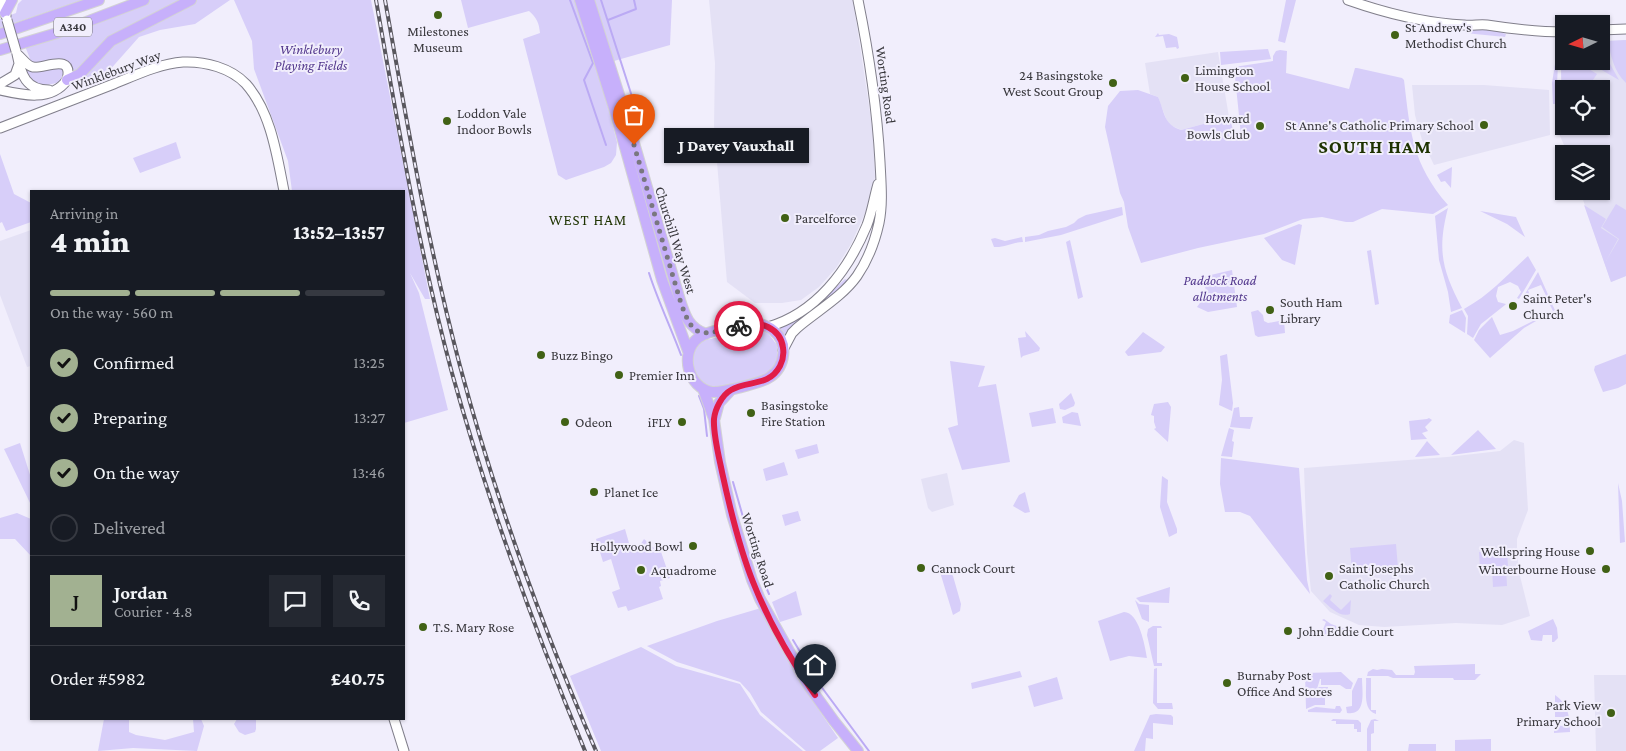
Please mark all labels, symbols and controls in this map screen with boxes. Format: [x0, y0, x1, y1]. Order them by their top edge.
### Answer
marker: Milestones Museum [432, 9, 444, 21]
north arrow [1555, 15, 1610, 70]
map controls [1555, 15, 1610, 200]
road number: A340 [54, 18, 92, 36]
place label: St Andrew's Methodist Church [1405, 19, 1507, 51]
place label: Milestones Museum [407, 23, 469, 55]
marker: St Andrew's Methodist Church [1389, 29, 1401, 41]
park label: Winklebury Playing Fields [275, 41, 348, 73]
street label: Worting Road [873, 45, 899, 125]
street label: Winklebury Way [69, 46, 163, 94]
place label: Limington House School [1195, 62, 1271, 94]
place label: 24 Basingstoke West Scout Group [1003, 67, 1103, 99]
marker: Limington House School [1179, 72, 1191, 84]
marker: 24 Basingstoke West Scout Group [1107, 77, 1119, 89]
button: locate [1555, 80, 1610, 135]
pin [613, 94, 655, 145]
icon: bag [620, 101, 648, 129]
place label: Loddon Vale Indoor Bowls [457, 105, 532, 137]
place label: Howard Bowls Club [1187, 110, 1251, 142]
marker: Loddon Vale Indoor Bowls [441, 115, 453, 127]
place label: St Anne's Catholic Primary School [1285, 117, 1474, 133]
marker: St Anne's Catholic Primary School [1478, 119, 1490, 131]
marker: Howard Bowls Club [1254, 120, 1266, 132]
callout: J Davey Vauxhall [664, 128, 809, 162]
district label: SOUTH HAM [1318, 136, 1432, 157]
text: J Davey Vauxhall [679, 137, 794, 154]
button: layers [1555, 145, 1610, 200]
street label: Churchill Way West [652, 185, 700, 296]
text: Arriving in [50, 205, 118, 222]
place label: Parcelforce [795, 210, 856, 226]
district label: WEST HAM [549, 212, 627, 228]
marker: Parcelforce [779, 212, 791, 224]
text: 13:52–13:57 [293, 222, 385, 243]
text: 4 min [50, 223, 130, 259]
park label: Paddock Road allotments [1184, 272, 1257, 304]
place label: Saint Peter's Church [1523, 290, 1592, 322]
place label: South Ham Library [1280, 294, 1343, 326]
marker: Saint Peter's Church [1507, 300, 1519, 312]
courier [714, 301, 764, 351]
text: On the way · 560 m [50, 304, 173, 321]
marker: South Ham Library [1264, 304, 1276, 316]
icon: bike [725, 312, 753, 340]
place label: Buzz Bingo [551, 347, 613, 363]
icon: check [50, 349, 78, 377]
marker: Buzz Bingo [535, 349, 547, 361]
text: Confirmed [93, 352, 174, 373]
text: 13:25 [353, 354, 385, 371]
place label: Premier Inn [629, 367, 695, 383]
marker: Premier Inn [613, 369, 625, 381]
place label: Basingstoke Fire Station [761, 397, 828, 429]
icon: check [50, 404, 78, 432]
text: Preparing [93, 407, 167, 428]
marker: Basingstoke Fire Station [745, 407, 757, 419]
text: 13:27 [354, 409, 385, 426]
place label: Odeon [575, 414, 613, 430]
place label: iFLY [648, 414, 673, 430]
marker: Odeon [559, 416, 571, 428]
marker: iFLY [676, 416, 688, 428]
icon: check [50, 459, 78, 487]
text: On the way [93, 462, 179, 483]
text: 13:46 [352, 464, 385, 481]
place label: Planet Ice [604, 484, 658, 500]
marker: Planet Ice [588, 486, 600, 498]
street label: Worting Road [738, 511, 778, 590]
text: Delivered [93, 517, 166, 538]
place label: Hollywood Bowl [590, 538, 683, 554]
marker: Hollywood Bowl [687, 540, 699, 552]
place label: Wellspring House [1481, 543, 1580, 559]
marker: Wellspring House [1584, 545, 1596, 557]
place label: Cannock Court [931, 560, 1015, 576]
place label: Saint Josephs Catholic Church [1339, 560, 1430, 592]
place label: Winterbourne House [1479, 561, 1596, 577]
place label: Aquadrome [651, 562, 716, 578]
marker: Cannock Court [915, 562, 927, 574]
marker: Winterbourne House [1600, 563, 1612, 575]
marker: Aquadrome [635, 564, 647, 576]
marker: Saint Josephs Catholic Church [1323, 570, 1335, 582]
button: chat [269, 575, 321, 627]
button: phone [333, 575, 385, 627]
text: Jordan [114, 582, 168, 603]
text: J [73, 590, 79, 611]
text: Courier · 4.8 [114, 603, 193, 620]
place label: T.S. Mary Rose [433, 619, 514, 635]
marker: T.S. Mary Rose [417, 621, 429, 633]
place label: John Eddie Court [1296, 623, 1394, 639]
marker: John Eddie Court [1282, 625, 1294, 637]
pin [794, 644, 836, 695]
icon: home [801, 651, 829, 679]
place label: Burnaby Post Office And Stores [1237, 667, 1332, 699]
text: Order #5982 [50, 668, 145, 689]
text: £40.75 [331, 668, 385, 689]
marker: Burnaby Post Office And Stores [1221, 677, 1233, 689]
place label: Park View Primary School [1516, 697, 1602, 729]
marker: Park View Primary School [1605, 707, 1617, 719]

